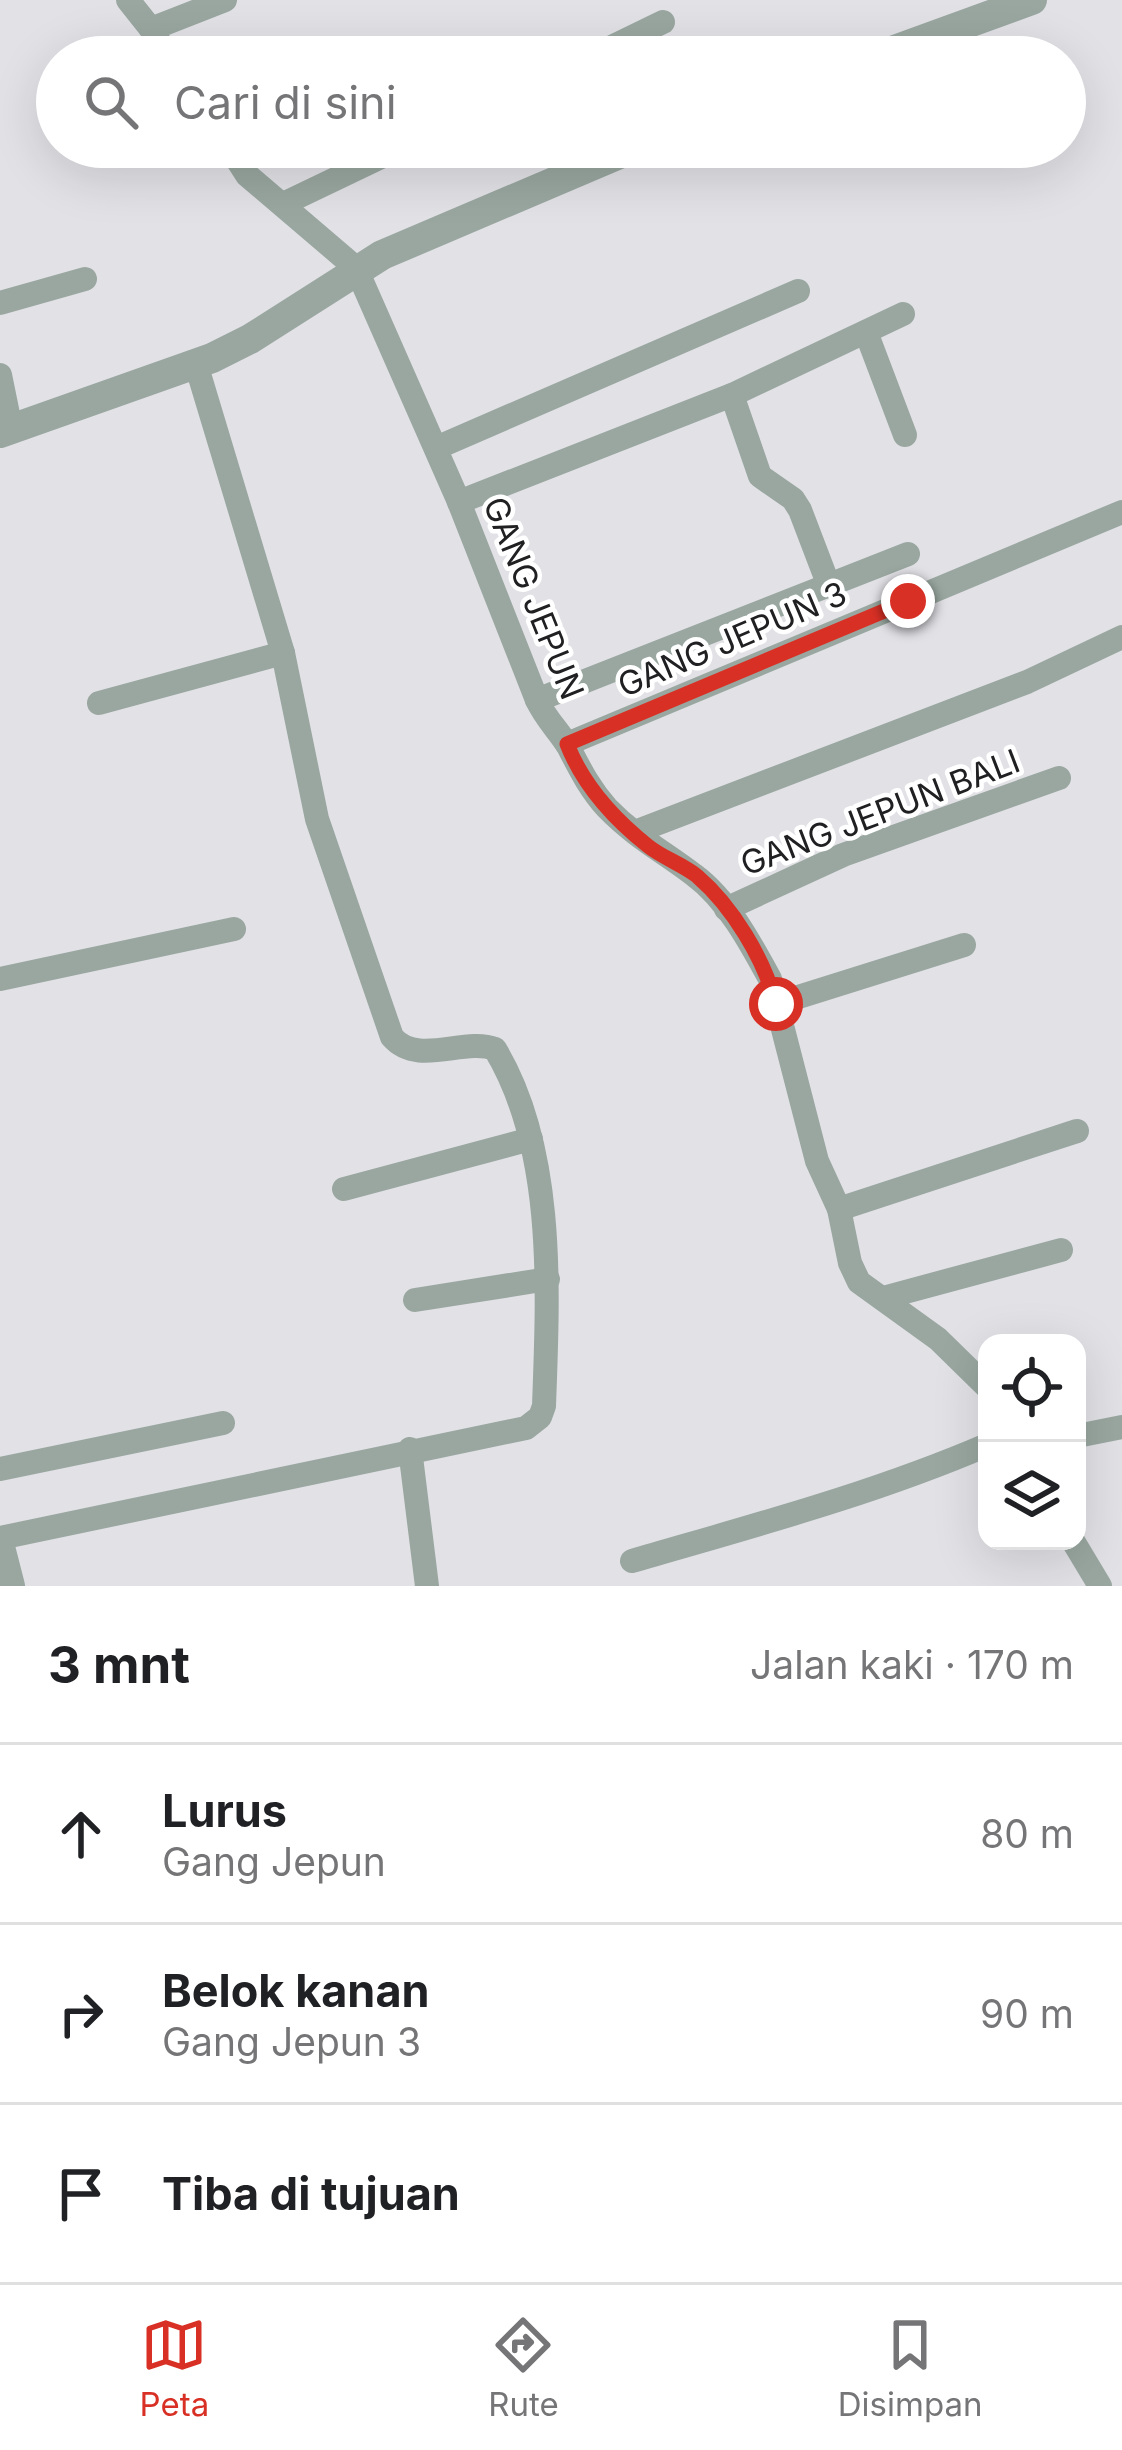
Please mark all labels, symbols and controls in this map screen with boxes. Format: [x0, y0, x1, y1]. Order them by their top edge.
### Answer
search box [36, 36, 1086, 168]
icon: search [78, 69, 144, 135]
text: Cari di sini [174, 75, 397, 130]
street label: GANG JEPUN [475, 491, 593, 705]
street label: GANG JEPUN 3 [612, 573, 852, 705]
route end [881, 574, 935, 628]
street label: GANG JEPUN BALI [735, 740, 1025, 884]
route start [749, 977, 803, 1031]
map controls [978, 1334, 1086, 1550]
button: locate [978, 1334, 1086, 1442]
button: layers [978, 1442, 1086, 1550]
text: 3 mnt [48, 1634, 190, 1695]
text: Jalan kaki · 170 m [750, 1641, 1074, 1688]
text: Lurus [162, 1783, 287, 1838]
icon: ahead [48, 1801, 114, 1867]
text: 80 m [980, 1810, 1074, 1857]
text: Gang Jepun [162, 1838, 386, 1885]
text: Belok kanan [162, 1963, 430, 2018]
icon: right [48, 1981, 114, 2047]
text: 90 m [980, 1990, 1074, 2037]
text: Gang Jepun 3 [162, 2018, 421, 2065]
icon: arrive [48, 2161, 114, 2227]
text: Tiba di tujuan [162, 2166, 460, 2221]
tab: Peta [140, 2312, 209, 2424]
tab: Rute [488, 2312, 559, 2424]
tab: Disimpan [838, 2312, 982, 2424]

